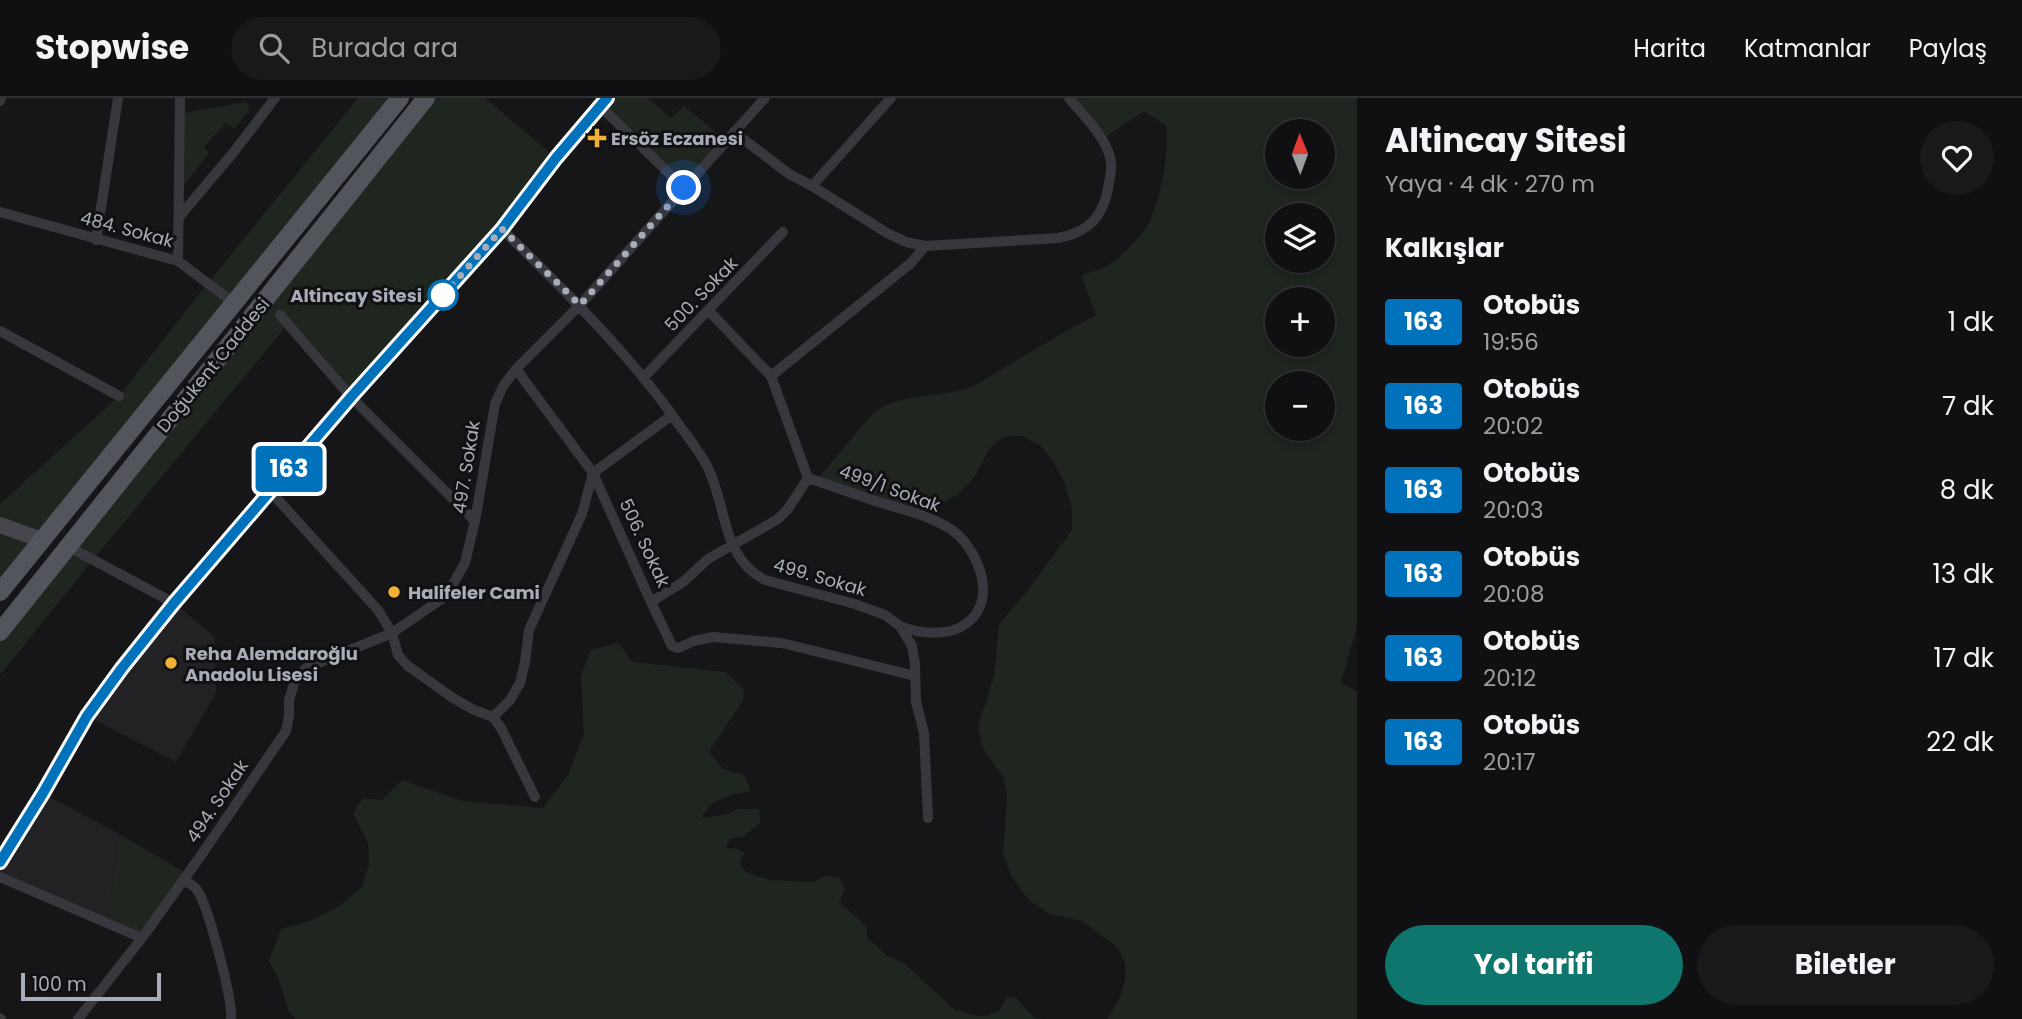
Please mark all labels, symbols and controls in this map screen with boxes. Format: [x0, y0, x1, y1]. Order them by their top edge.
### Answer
search box [231, 17, 721, 80]
text: Stopwise [35, 24, 189, 71]
icon: search [255, 29, 293, 67]
text: Burada ara [311, 30, 458, 66]
text: Harita [1633, 32, 1706, 65]
text: Katmanlar [1744, 32, 1871, 65]
text: Paylaş [1909, 32, 1987, 65]
text: Altincay Sitesi [1385, 117, 1627, 164]
north arrow [1265, 119, 1335, 189]
map controls [1265, 119, 1335, 441]
button: heart [1920, 121, 1994, 195]
place label: Ersöz Eczanesi [611, 126, 743, 151]
marker: Ersöz Eczanesi [589, 130, 605, 146]
text: Yaya · 4 dk · 270 m [1385, 168, 1595, 200]
your location [666, 170, 701, 205]
button: layers [1265, 203, 1335, 273]
street label: 484. Sokak [78, 205, 177, 254]
text: Kalkışlar [1385, 230, 1504, 266]
street label: 500. Sokak [659, 251, 744, 337]
marker: Altincay Sitesi [428, 280, 458, 310]
place label: Altincay Sitesi [290, 283, 422, 308]
button: + [1265, 287, 1335, 357]
text: Otobüs [1483, 287, 1580, 323]
street label: Doğukent Caddesi [151, 292, 275, 438]
text: 1 dk [1948, 304, 1994, 340]
text: 163 [1404, 305, 1443, 338]
text: 19:56 [1483, 326, 1539, 358]
button: − [1265, 371, 1335, 441]
text: Otobüs [1483, 371, 1580, 407]
text: 7 dk [1942, 388, 1994, 424]
text: 163 [1404, 389, 1443, 422]
text: 20:02 [1483, 410, 1543, 442]
street label: 497. Sokak [446, 418, 486, 515]
line badge: 163 [249, 446, 329, 492]
text: 163 [270, 452, 308, 485]
text: Otobüs [1483, 455, 1580, 491]
street label: 499/1 Sokak [836, 458, 945, 518]
text: 8 dk [1940, 472, 1994, 508]
text: 163 [1404, 473, 1443, 506]
street label: 506. Sokak [614, 494, 677, 592]
text: 20:03 [1483, 494, 1544, 526]
text: Otobüs [1483, 539, 1580, 575]
street label: 499. Sokak [771, 552, 870, 602]
text: 13 dk [1932, 556, 1994, 592]
text: 163 [1404, 557, 1443, 590]
text: 20:08 [1483, 578, 1545, 610]
place label: Halifeler Cami [408, 580, 540, 605]
marker: Halifeler Cami [386, 584, 402, 600]
text: Otobüs [1483, 623, 1580, 659]
text: 17 dk [1934, 640, 1994, 676]
place label: Reha Alemdaroğlu Anadolu Lisesi [185, 641, 358, 687]
text: 163 [1404, 641, 1443, 674]
marker: Reha Alemdaroğlu Anadolu Lisesi [163, 655, 179, 671]
text: 20:12 [1483, 662, 1536, 694]
text: Otobüs [1483, 707, 1580, 743]
text: 22 dk [1926, 724, 1994, 760]
text: 163 [1404, 725, 1443, 758]
text: 20:17 [1483, 746, 1536, 778]
street label: 494. Sokak [180, 754, 254, 848]
button: Yol tarifi [1385, 925, 1683, 1005]
button: Biletler [1697, 925, 1994, 1005]
scale bar [21, 970, 161, 1002]
text: 100 m [32, 971, 87, 998]

